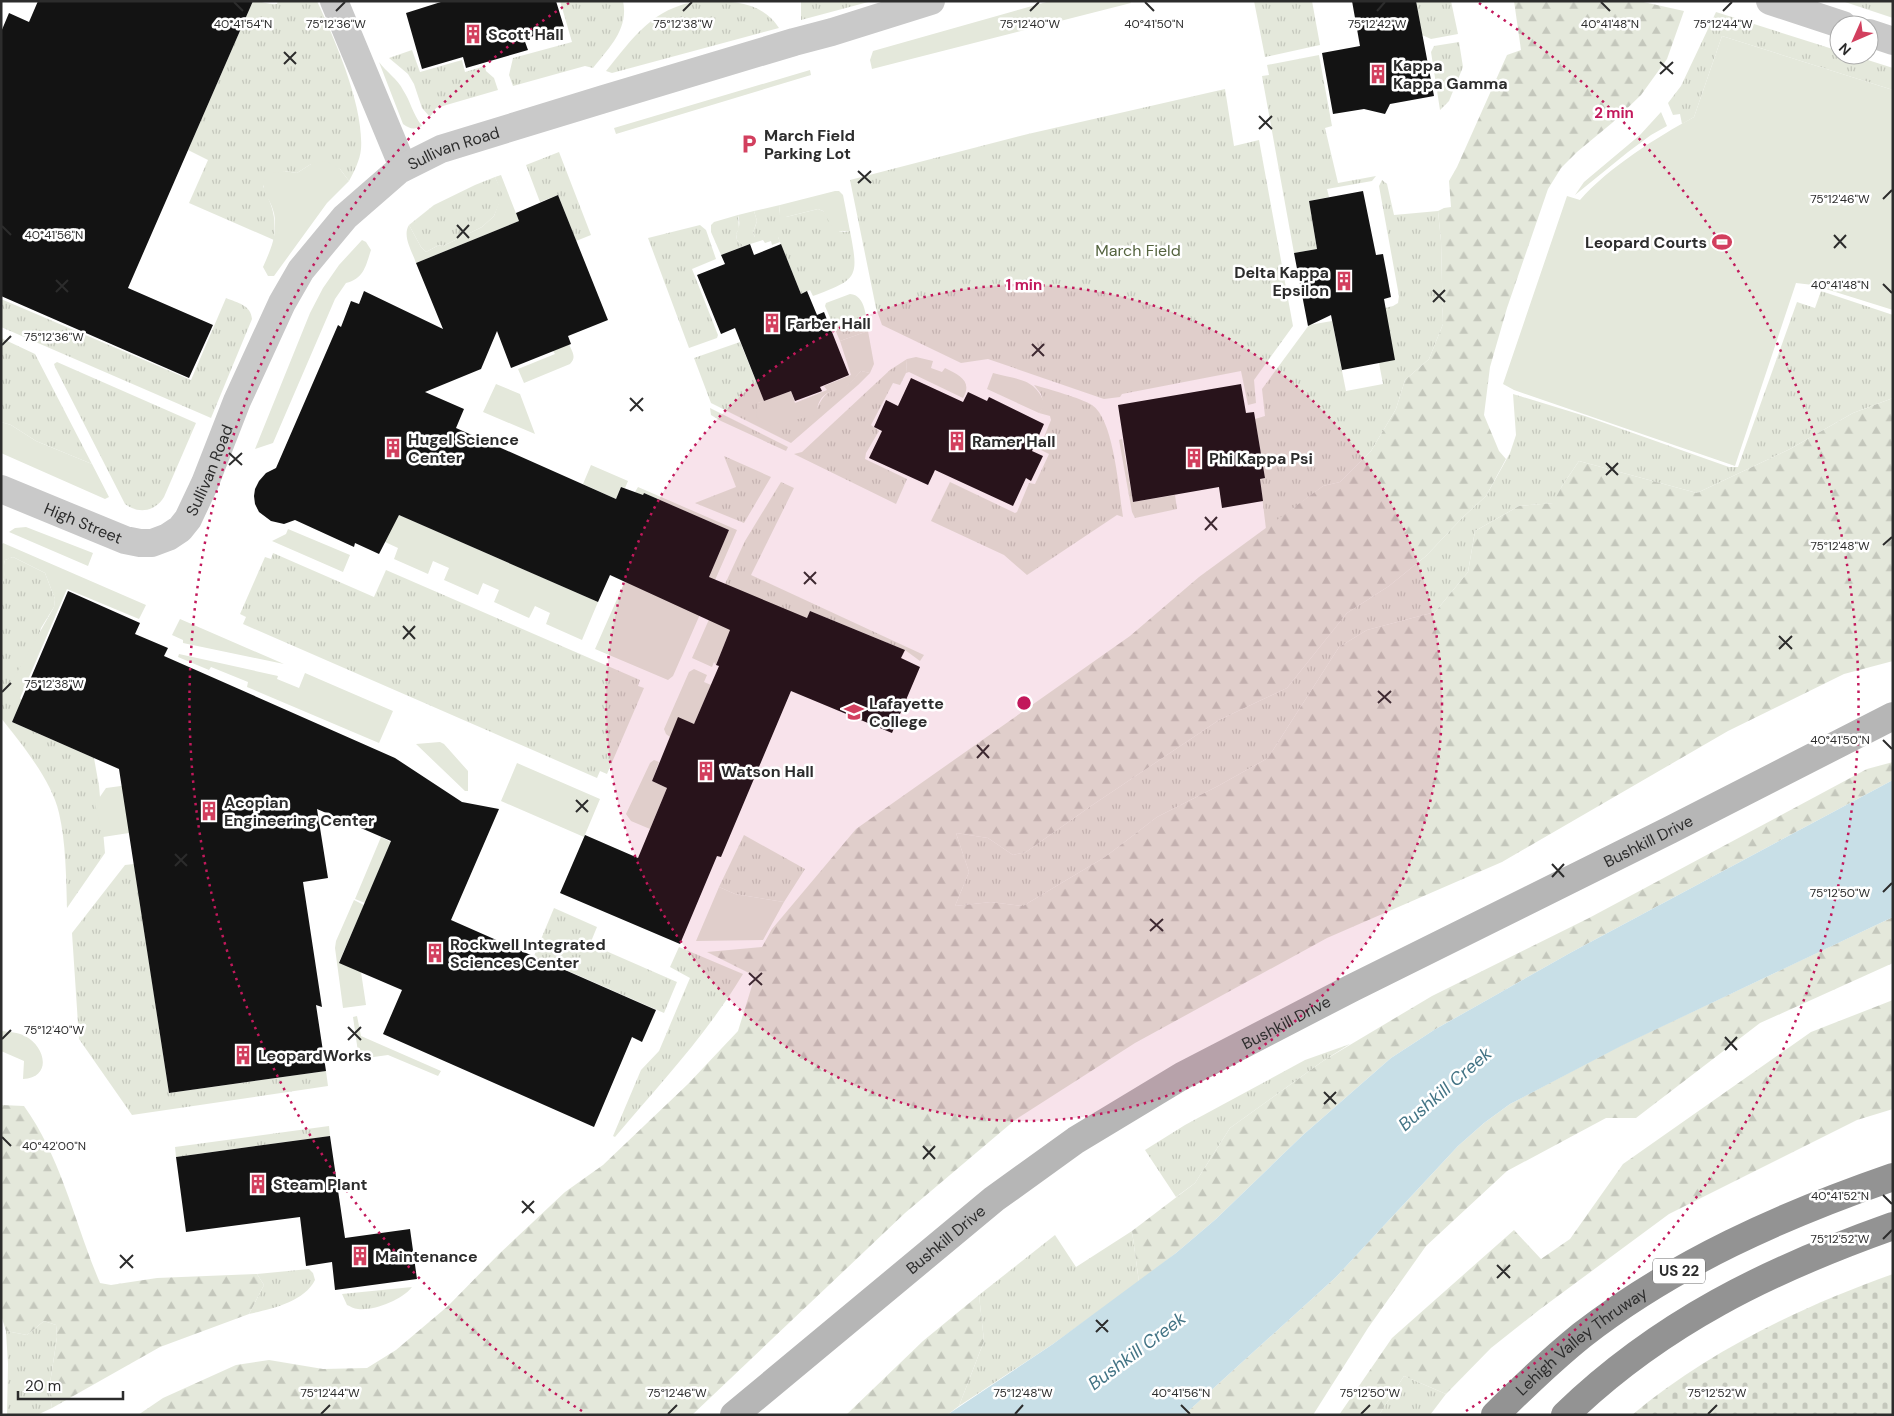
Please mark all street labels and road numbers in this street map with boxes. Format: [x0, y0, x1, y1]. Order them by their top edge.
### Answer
street label: Sullivan Road [404, 121, 502, 175]
street label: Sullivan Road [181, 421, 237, 519]
street label: High Street [41, 497, 125, 548]
street label: Bushkill Drive [1600, 810, 1696, 872]
street label: Bushkill Drive [1238, 990, 1334, 1054]
street label: Bushkill Drive [901, 1200, 990, 1278]
road number: US 22 [1653, 1258, 1705, 1284]
street label: Lehigh Valley Thruway [1511, 1282, 1651, 1400]

